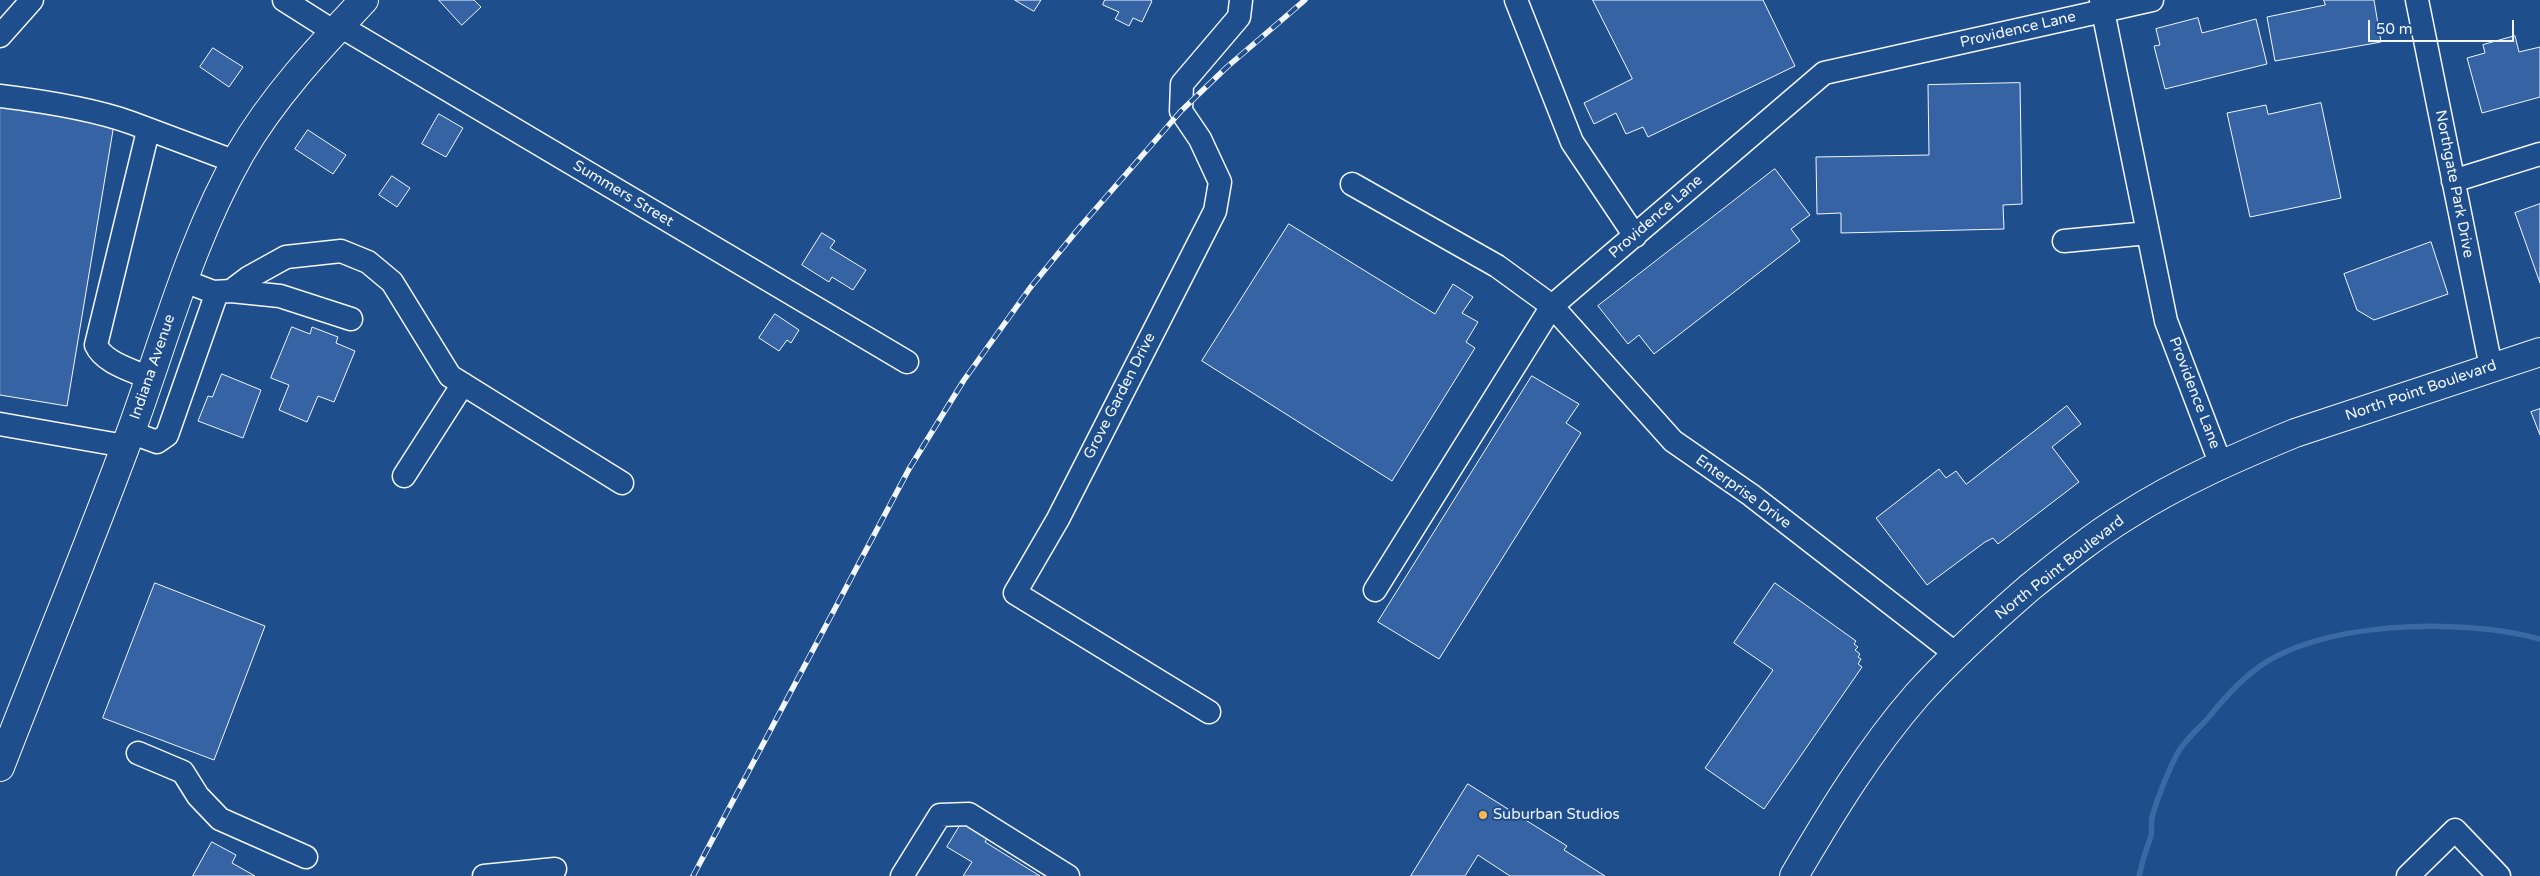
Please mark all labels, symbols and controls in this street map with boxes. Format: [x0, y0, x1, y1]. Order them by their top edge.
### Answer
street label: Providence Lane [1958, 8, 2078, 52]
scale bar [2370, 10, 2516, 42]
text: 50 m [2376, 20, 2413, 38]
street label: Northgate Park Drive [2431, 109, 2477, 259]
street label: Summers Street [570, 157, 676, 231]
street label: Providence Lane [1605, 171, 1707, 263]
street label: Indiana Avenue [127, 312, 179, 422]
street label: Grove Garden Drive [1080, 330, 1160, 462]
street label: Providence Lane [2164, 335, 2224, 451]
street label: North Point Boulevard [2343, 357, 2499, 425]
street label: Enterprise Drive [1692, 451, 1794, 533]
street label: North Point Boulevard [1992, 512, 2128, 624]
place label: Suburban Studios [1493, 806, 1620, 824]
marker: Suburban Studios [1477, 809, 1489, 821]

